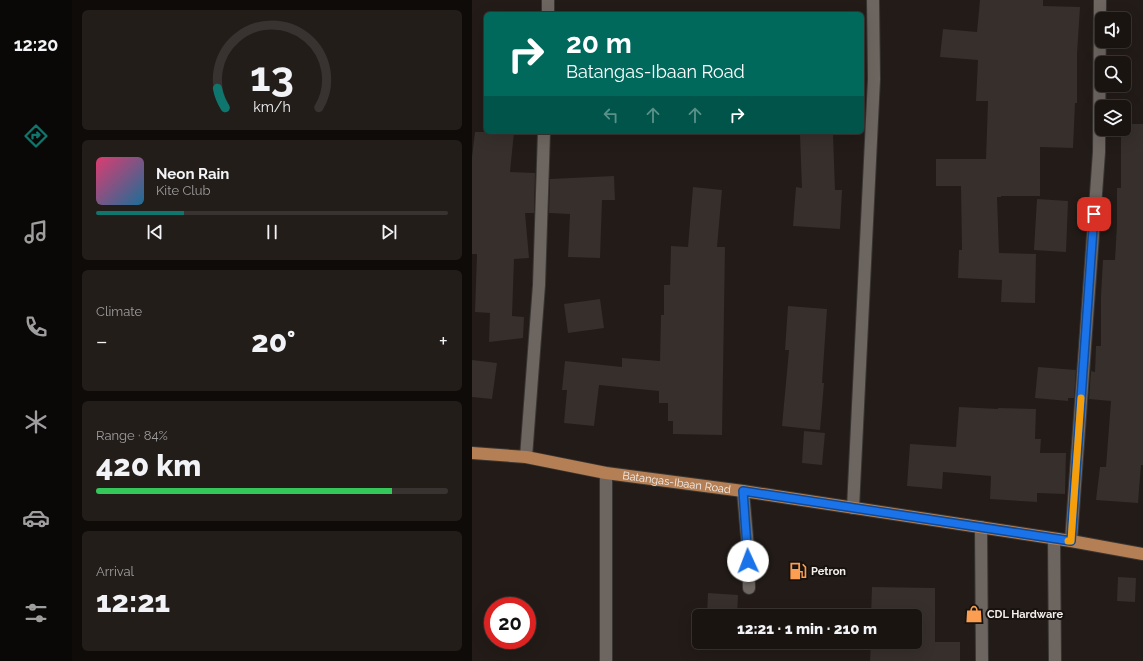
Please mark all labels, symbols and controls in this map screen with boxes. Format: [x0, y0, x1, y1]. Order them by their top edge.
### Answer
map controls [1095, 12, 1131, 136]
button: sound [1095, 12, 1131, 48]
text: 20 m [566, 27, 632, 60]
icon: right [500, 28, 552, 80]
text: 12:20 [14, 34, 58, 55]
text: 13 [250, 52, 294, 101]
button: search [1095, 56, 1131, 92]
text: Batangas-Ibaan Road [566, 61, 745, 82]
text: km/h [253, 99, 291, 115]
button: layers [1095, 100, 1131, 136]
icon: left [600, 104, 622, 126]
icon: ahead [642, 104, 664, 126]
icon: ahead [684, 104, 706, 126]
icon: right [726, 104, 748, 126]
icon: directions [22, 122, 50, 150]
text: Neon Rain [156, 165, 229, 183]
text: Kite Club [156, 183, 211, 198]
pin [1077, 197, 1111, 231]
icon: arrive [1083, 203, 1105, 225]
icon: music [22, 218, 50, 246]
icon: previous [144, 221, 166, 243]
icon: pause [261, 221, 283, 243]
icon: next [378, 221, 400, 243]
text: Climate [96, 304, 142, 319]
icon: phone [22, 313, 50, 341]
text: 20° [251, 324, 295, 359]
text: − [96, 328, 108, 354]
text: + [439, 328, 448, 354]
icon: climate [22, 408, 50, 436]
text: Range · 84% [96, 428, 168, 443]
text: 420 km [96, 448, 201, 483]
street label: Batangas-Ibaan Road [622, 469, 732, 496]
icon: car [22, 504, 50, 532]
position arrow [727, 540, 769, 582]
fuel station icon: Petron [788, 561, 808, 581]
text: Arrival [96, 564, 134, 579]
place label: Petron [811, 565, 846, 578]
text: 12:21 [96, 584, 170, 619]
speed limit sign: 20 [484, 597, 536, 649]
icon: filters [22, 599, 50, 627]
shop icon: CDL Hardware [964, 604, 984, 624]
place label: CDL Hardware [987, 608, 1063, 621]
text: 12:21 · 1 min · 210 m [737, 620, 877, 638]

